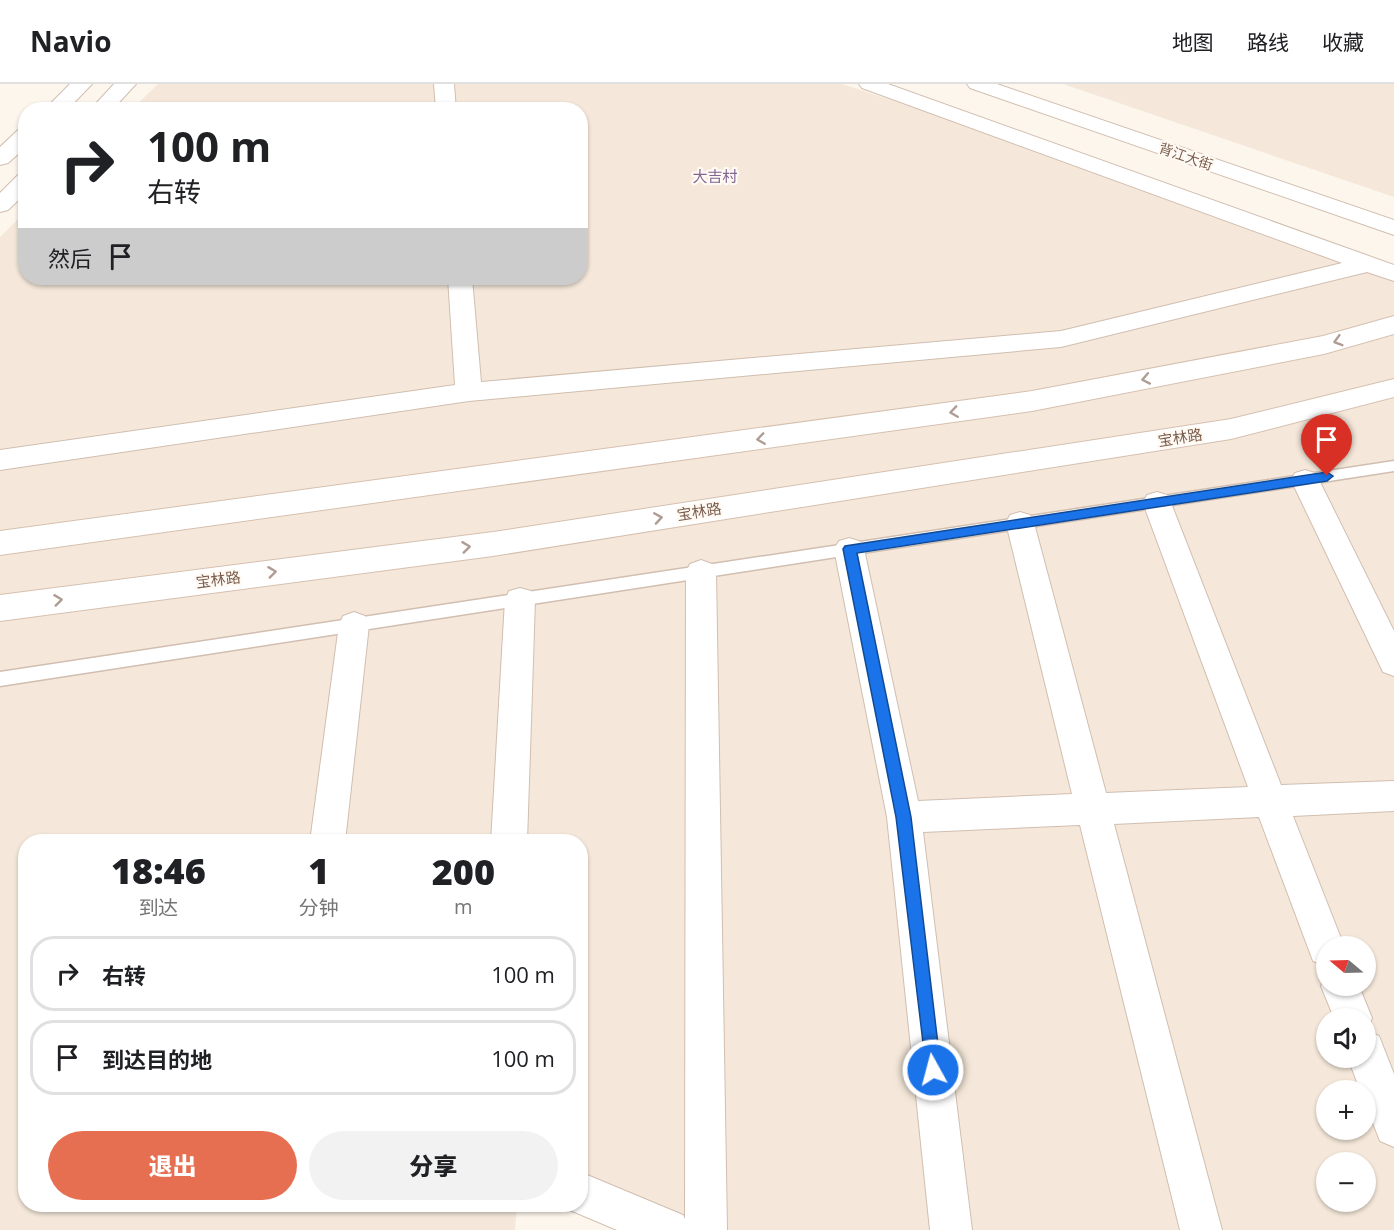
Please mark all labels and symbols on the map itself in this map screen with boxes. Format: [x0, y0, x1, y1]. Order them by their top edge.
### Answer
street label: 背江大街 [1156, 138, 1216, 174]
district label: 大吉村 [692, 166, 738, 186]
one-way arrow [1333, 334, 1344, 346]
one-way arrow [1142, 372, 1152, 385]
one-way arrow [950, 405, 959, 417]
pin [1301, 414, 1352, 476]
street label: 宝林路 [1156, 424, 1204, 450]
one-way arrow [757, 432, 766, 444]
street label: 宝林路 [675, 498, 723, 524]
one-way arrow [654, 512, 663, 524]
one-way arrow [461, 541, 470, 554]
street label: 宝林路 [194, 566, 242, 592]
one-way arrow [268, 567, 277, 579]
one-way arrow [53, 594, 63, 607]
north arrow [1316, 936, 1376, 996]
position arrow [901, 1038, 965, 1102]

